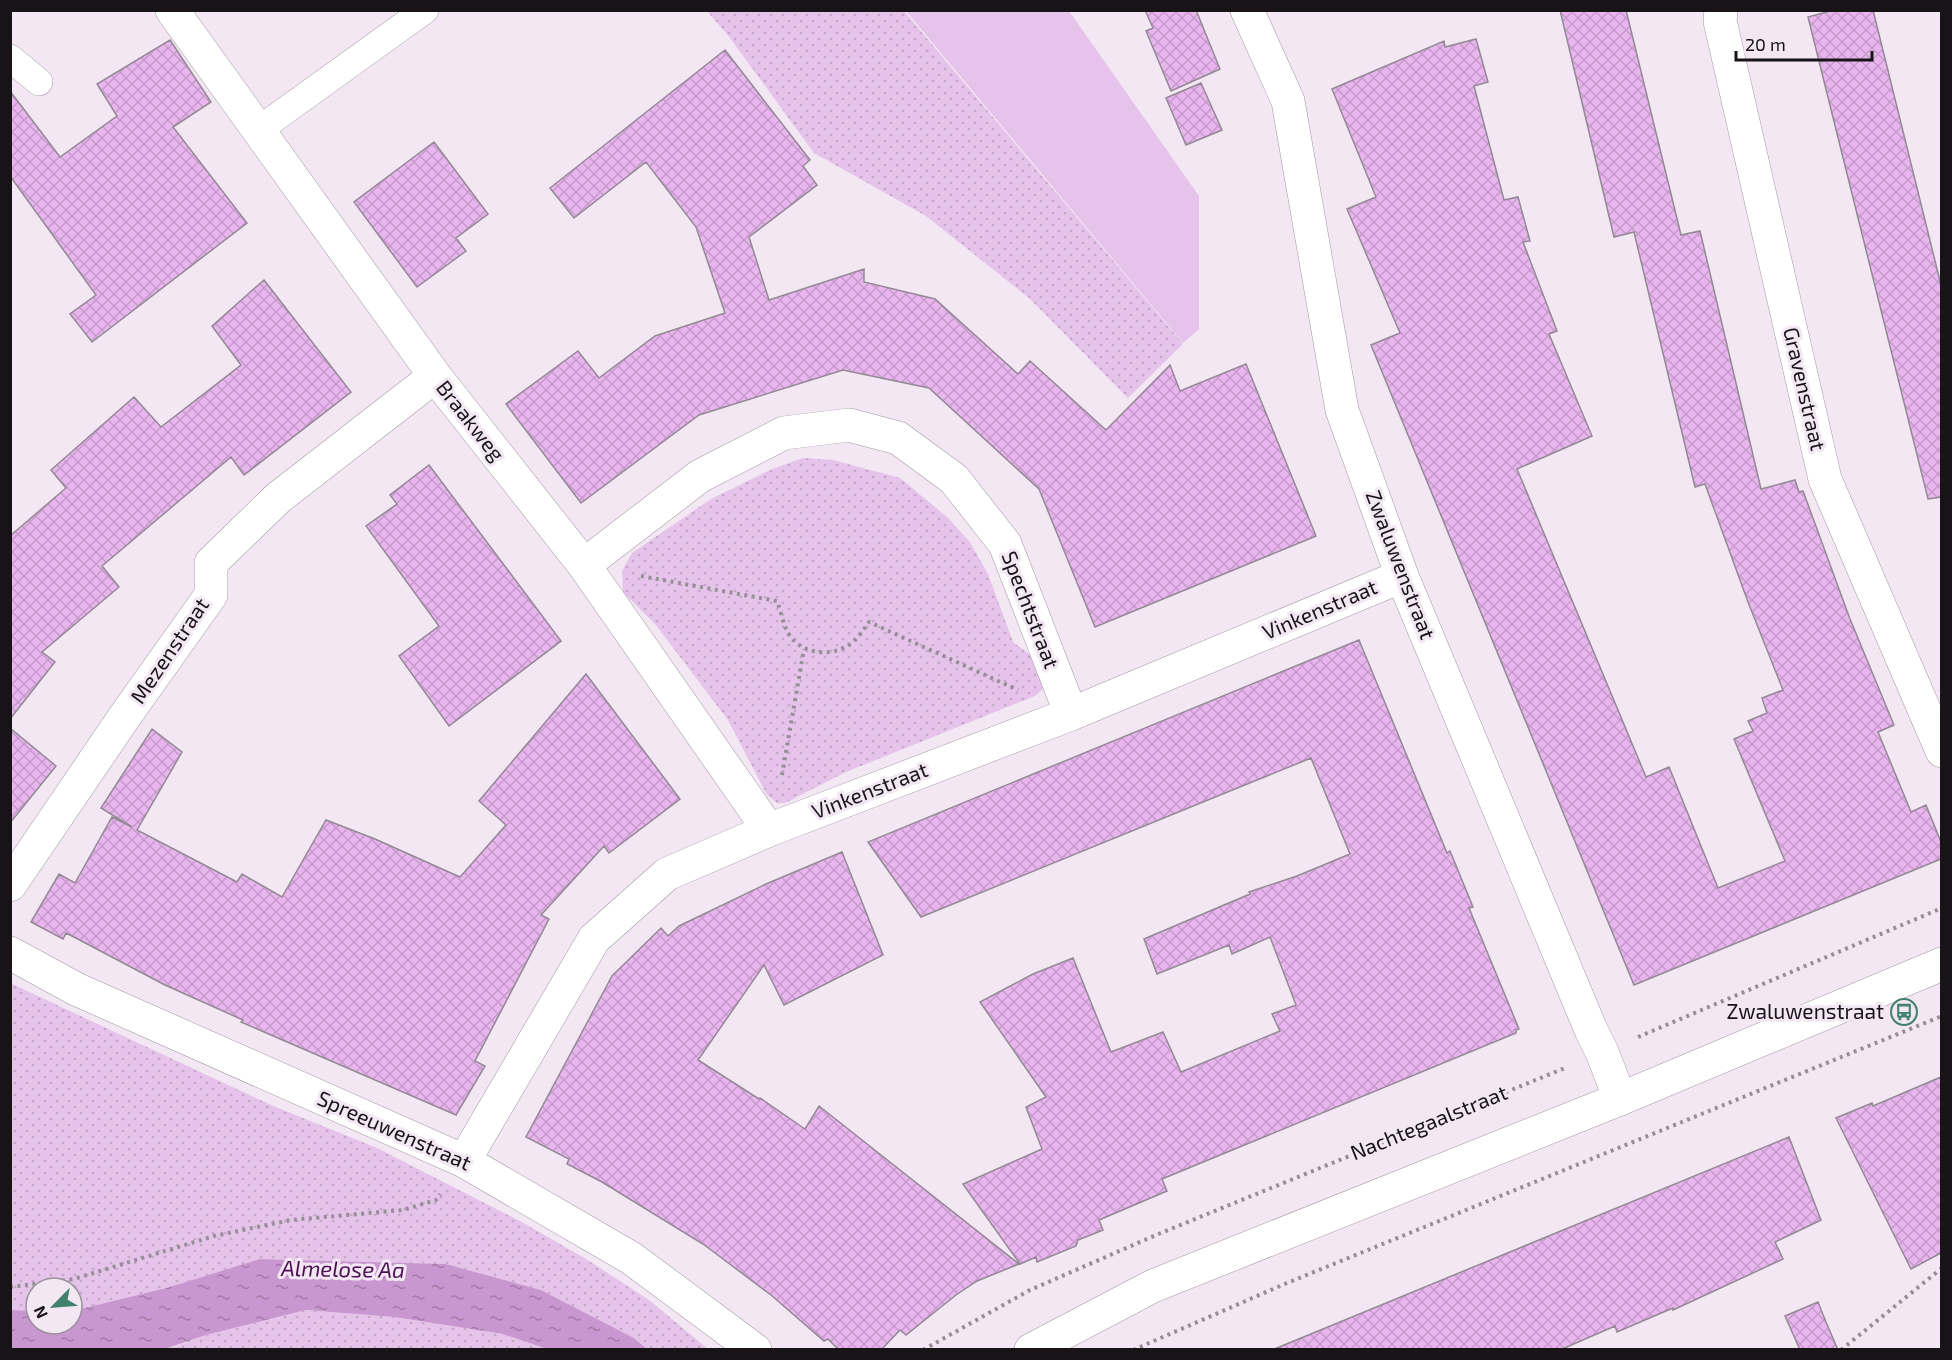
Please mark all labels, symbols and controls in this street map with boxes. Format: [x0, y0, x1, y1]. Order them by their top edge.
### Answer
scale bar [1736, 24, 1872, 62]
text: 20 m [1745, 33, 1786, 55]
street label: Gravenstraat [1779, 325, 1832, 453]
street label: Braakweg [432, 375, 511, 466]
street label: Zwaluwenstraat [1361, 486, 1441, 643]
street label: Spechtstraat [998, 547, 1065, 672]
street label: Vinkenstraat [1258, 573, 1381, 644]
street label: Mezenstraat [124, 593, 213, 708]
street label: Vinkenstraat [808, 756, 931, 823]
bus stop icon: Zwaluwenstraat [1889, 997, 1919, 1027]
place label: Zwaluwenstraat [1726, 998, 1884, 1023]
street label: Nachtegaalstraat [1346, 1079, 1511, 1165]
street label: Spreeuwenstraat [314, 1085, 475, 1175]
water label: Almelose Aa [280, 1254, 405, 1282]
north arrow [24, 1276, 84, 1336]
text: N [29, 1303, 51, 1322]

